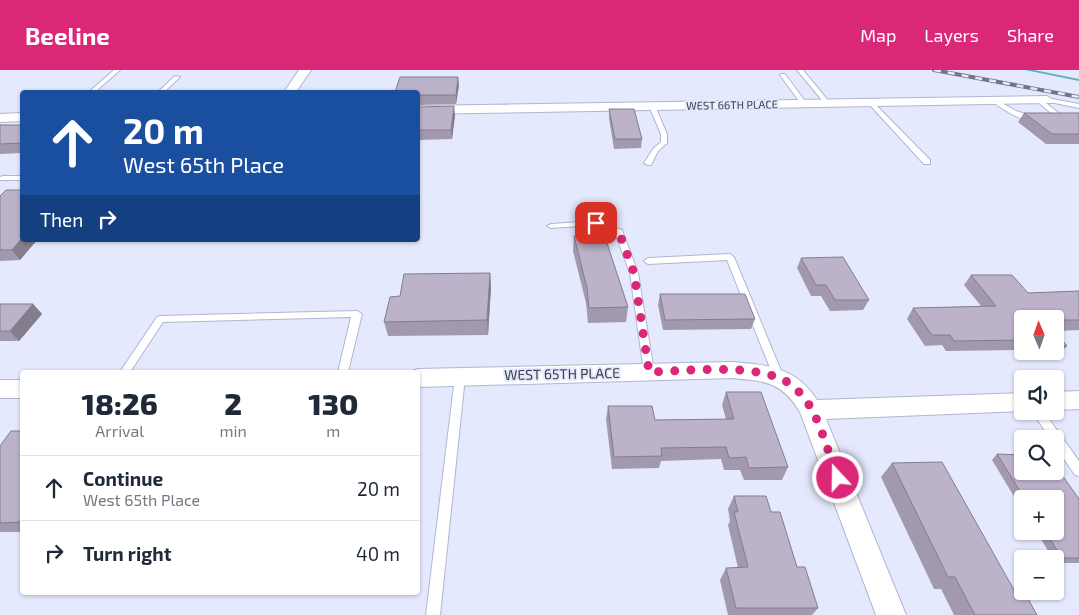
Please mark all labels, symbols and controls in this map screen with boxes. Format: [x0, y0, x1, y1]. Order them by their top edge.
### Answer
text: Beeline [25, 21, 110, 50]
text: Map [860, 24, 896, 46]
text: Layers [924, 24, 979, 46]
text: Share [1007, 24, 1054, 46]
street label: WEST 66TH PLACE [686, 97, 778, 112]
text: 20 m [123, 109, 204, 151]
icon: ahead [40, 110, 105, 175]
text: West 65th Place [123, 151, 284, 177]
pin [575, 202, 617, 244]
icon: right [93, 205, 121, 233]
text: Then [40, 208, 83, 231]
icon: arrive [582, 209, 610, 237]
north arrow [1014, 310, 1064, 360]
map controls [1014, 310, 1064, 600]
street label: WEST 65TH PLACE [504, 364, 620, 383]
button: sound [1014, 370, 1064, 420]
text: 18:26 [82, 385, 158, 421]
text: 2 [224, 385, 242, 421]
text: 130 [308, 385, 358, 421]
text: Arrival [95, 421, 144, 440]
text: min [219, 421, 247, 440]
text: m [326, 421, 340, 440]
button: search [1014, 430, 1064, 480]
position arrow [811, 451, 863, 503]
text: Continue [83, 467, 163, 490]
icon: ahead [40, 474, 68, 502]
text: 20 m [357, 477, 400, 500]
text: West 65th Place [83, 490, 200, 509]
button: + [1014, 490, 1064, 540]
icon: right [40, 539, 68, 567]
text: Turn right [83, 542, 171, 565]
text: 40 m [356, 542, 400, 565]
button: − [1014, 550, 1064, 600]

